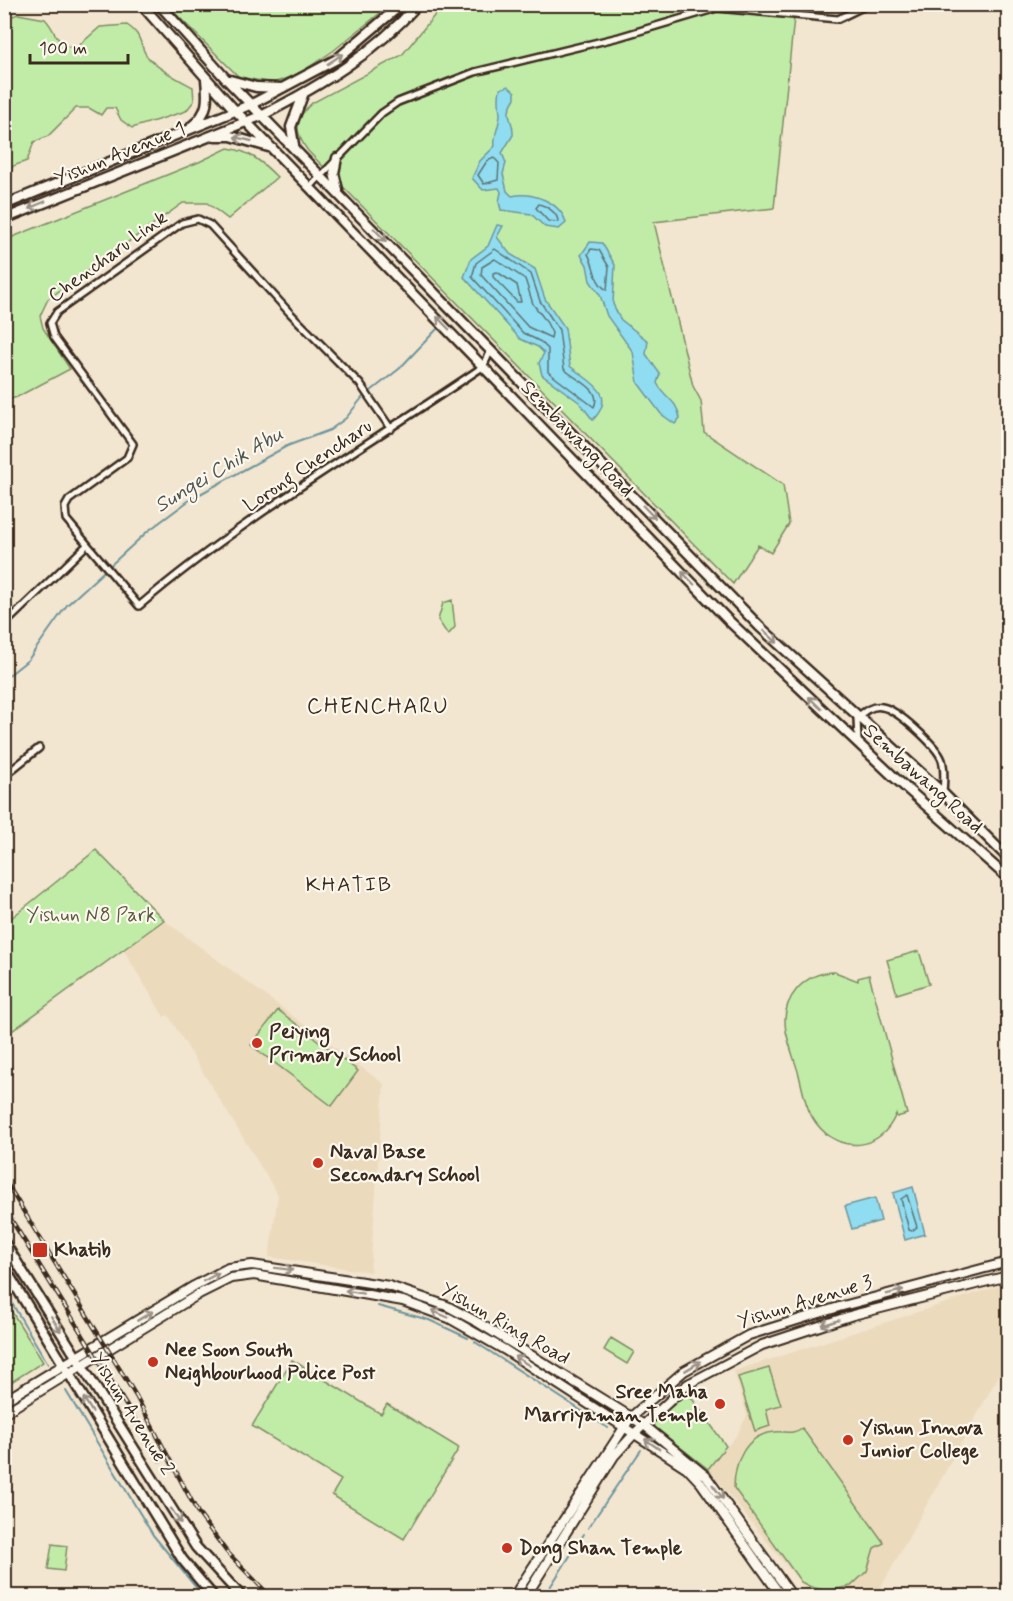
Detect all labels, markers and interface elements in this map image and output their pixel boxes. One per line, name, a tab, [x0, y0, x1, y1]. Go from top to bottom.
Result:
scale bar	[30, 27, 128, 65]
text: 100 m	[39, 37, 87, 61]
one-way arrow	[326, 53, 343, 66]
street label: Yishun Avenue 1	[50, 115, 190, 193]
one-way arrow	[234, 133, 253, 144]
one-way arrow	[28, 200, 47, 211]
street label: Chencharu Link	[43, 205, 173, 309]
one-way arrow	[373, 227, 388, 242]
one-way arrow	[436, 316, 451, 331]
street label: Sembawang Road	[514, 375, 640, 504]
street label: Lorong Chencharu	[238, 413, 379, 521]
water label: Sungei Chik Abu	[149, 420, 290, 521]
one-way arrow	[641, 505, 656, 520]
one-way arrow	[680, 571, 695, 586]
one-way arrow	[763, 630, 778, 644]
district label: CHENCHARU	[307, 693, 449, 721]
one-way arrow	[808, 696, 823, 710]
street label: Sembawang Road	[857, 718, 989, 841]
district label: KHATIB	[306, 871, 392, 899]
park label: Yishun N8 Park	[26, 902, 156, 929]
place label: Peiying Primary School	[269, 1019, 401, 1069]
marker: Peiying Primary School	[250, 1036, 264, 1050]
place label: Naval Base Secondary School	[330, 1139, 480, 1189]
marker: Naval Base Secondary School	[311, 1156, 325, 1170]
place label: Khatib	[54, 1237, 111, 1264]
marker: Khatib	[31, 1241, 49, 1259]
one-way arrow	[274, 1264, 293, 1275]
street label: Yishun Avenue 3	[734, 1269, 876, 1335]
one-way arrow	[202, 1271, 219, 1283]
street label: Yishun Ring Road	[435, 1276, 575, 1372]
one-way arrow	[345, 1286, 365, 1297]
one-way arrow	[885, 1286, 904, 1297]
one-way arrow	[431, 1308, 449, 1319]
one-way arrow	[136, 1309, 153, 1321]
one-way arrow	[50, 1315, 62, 1332]
one-way arrow	[821, 1318, 840, 1329]
place label: Nee Soon South Neighbourhood Police Post	[165, 1337, 375, 1387]
street label: Yishun Avenue 2	[83, 1347, 181, 1481]
one-way arrow	[514, 1354, 531, 1366]
marker: Nee Soon South Neighbourhood Police Post	[146, 1355, 160, 1369]
one-way arrow	[684, 1360, 701, 1372]
place label: Sree Maha Marriyaman Temple	[524, 1379, 709, 1429]
one-way arrow	[81, 1397, 93, 1414]
marker: Sree Maha Marriyaman Temple	[713, 1397, 727, 1411]
place label: Yishun Innova Junior College	[860, 1415, 983, 1465]
marker: Yishun Innova Junior College	[841, 1433, 855, 1447]
one-way arrow	[644, 1438, 660, 1451]
one-way arrow	[712, 1483, 724, 1499]
one-way arrow	[170, 1507, 182, 1523]
place label: Dong Shan Temple	[519, 1535, 683, 1564]
marker: Dong Shan Temple	[500, 1541, 514, 1555]

